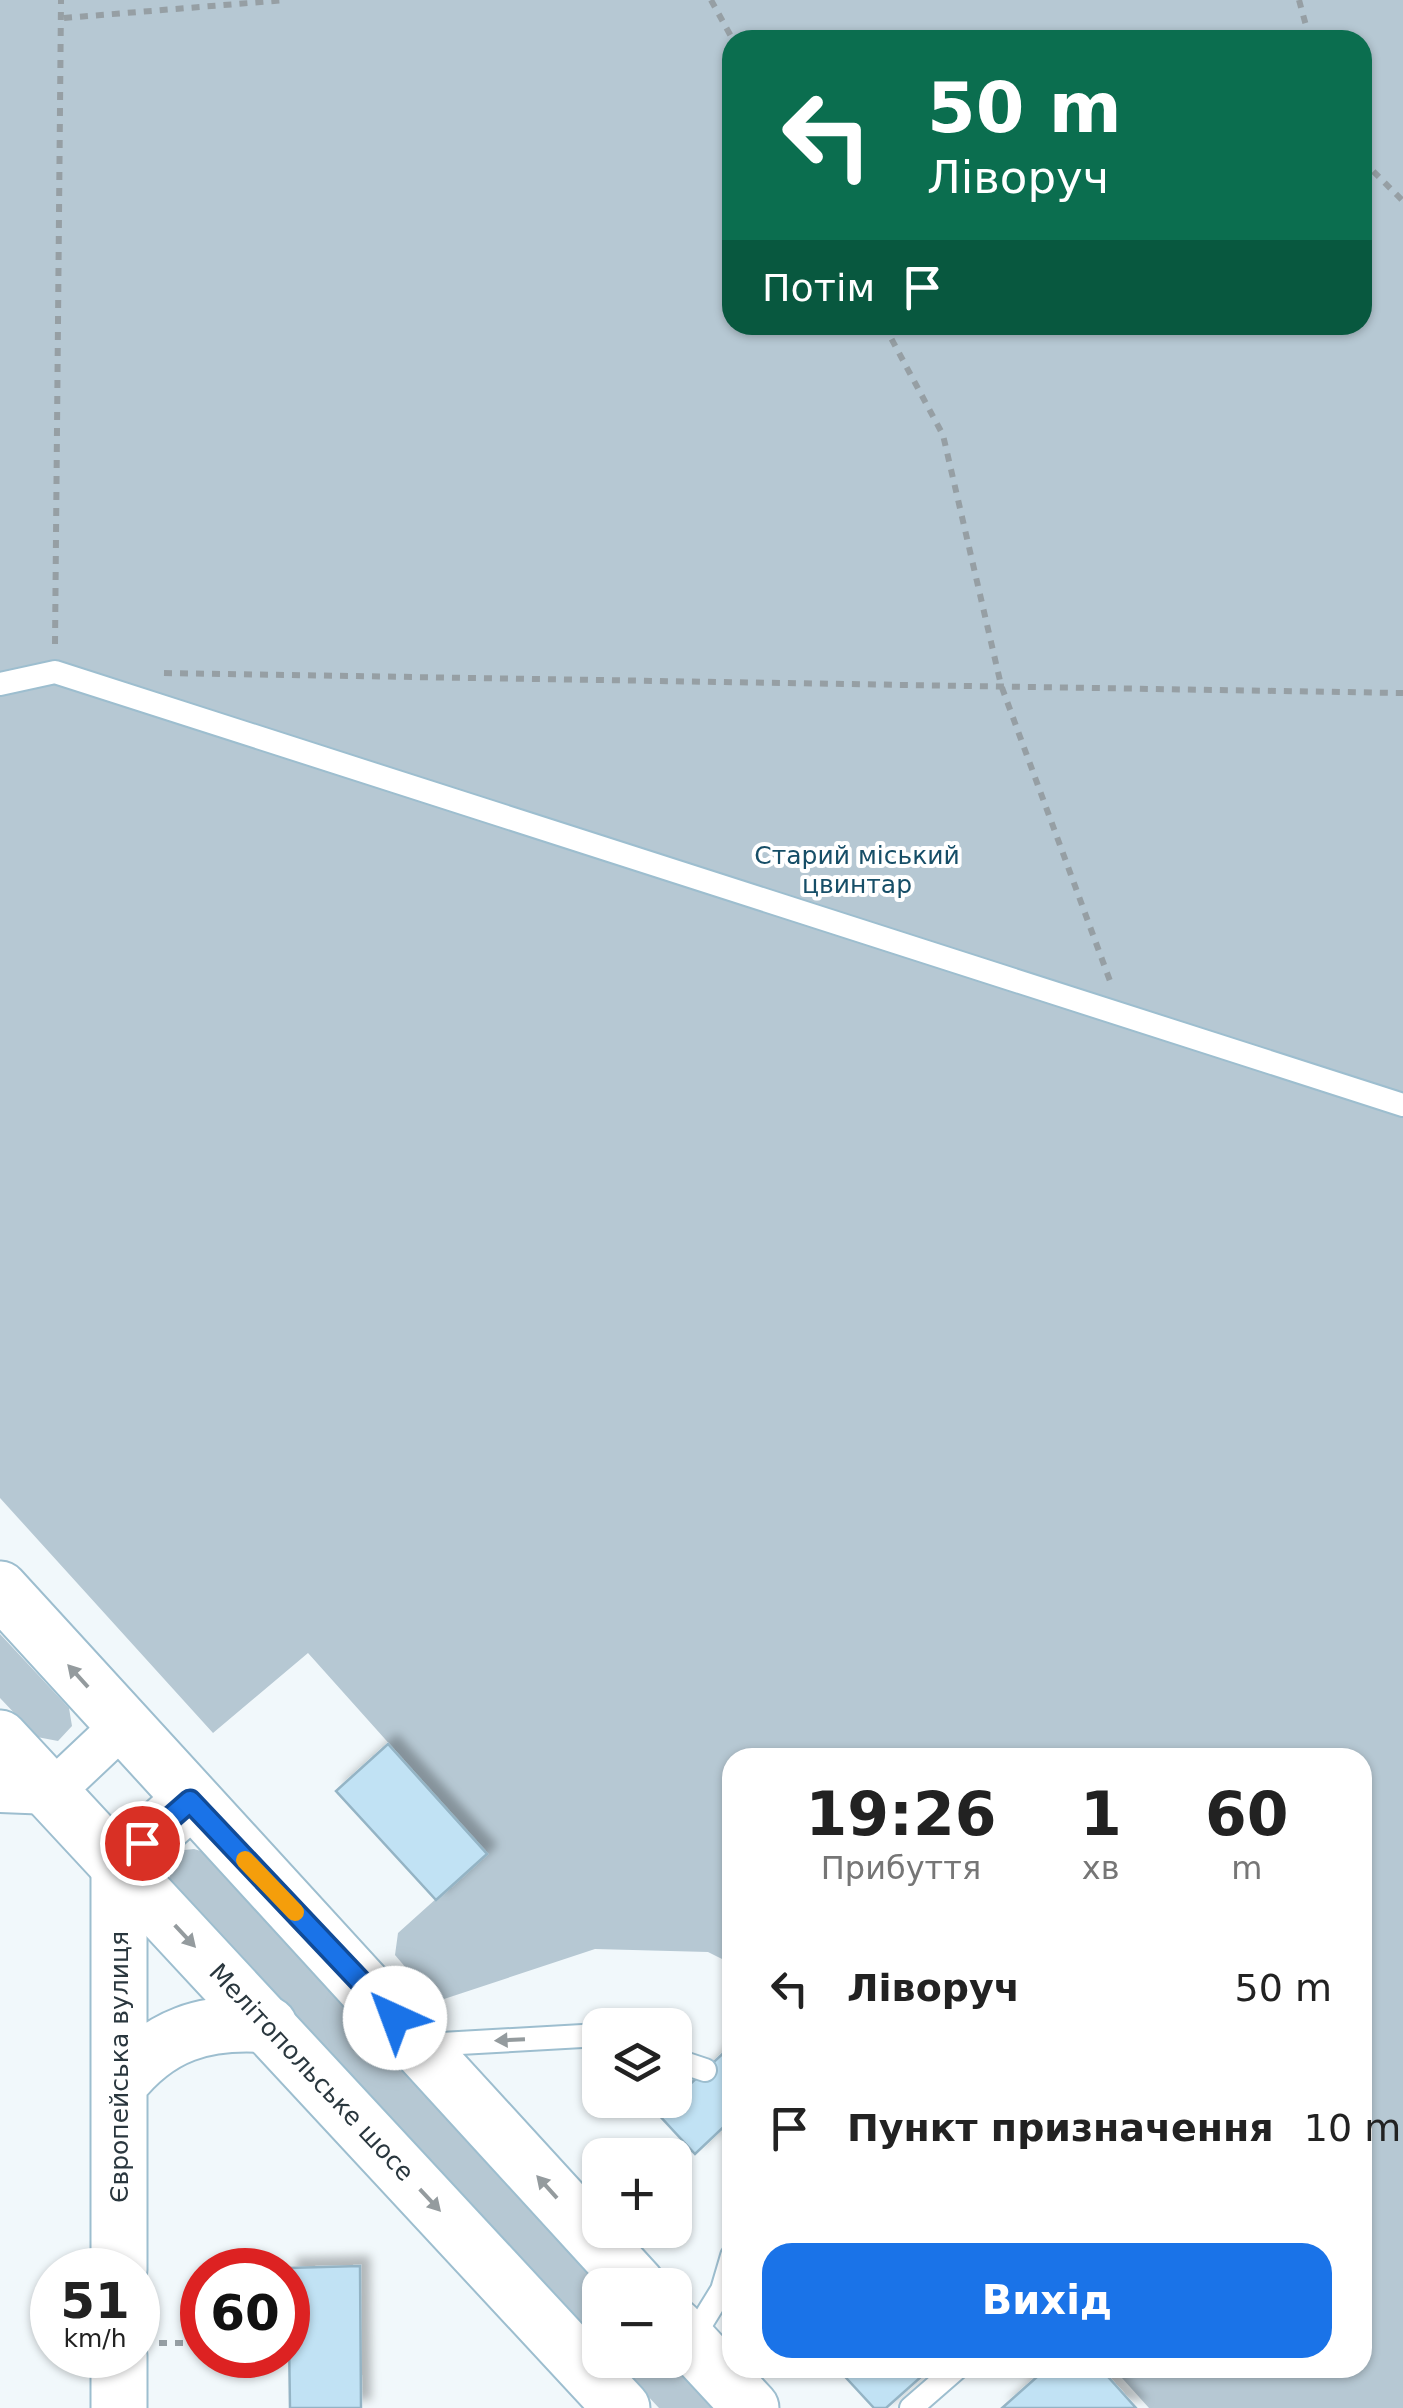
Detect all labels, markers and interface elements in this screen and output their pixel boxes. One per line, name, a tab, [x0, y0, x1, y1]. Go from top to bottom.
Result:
text: 50 m	[927, 67, 1122, 149]
icon: left	[762, 70, 892, 200]
text: Ліворуч	[927, 151, 1109, 204]
icon: arrive	[895, 260, 950, 315]
text: Потім	[762, 266, 875, 310]
park label: Старий міський цвинтар	[754, 841, 960, 899]
one-way arrow	[67, 1664, 89, 1689]
text: 19:26	[805, 1779, 996, 1849]
text: 1	[1080, 1779, 1122, 1849]
text: 60	[1205, 1779, 1289, 1849]
pin	[100, 1801, 185, 1886]
icon: arrive	[115, 1816, 170, 1871]
text: Прибуття	[821, 1849, 981, 1887]
text: хв	[1082, 1849, 1120, 1887]
text: m	[1231, 1849, 1262, 1887]
one-way arrow	[173, 1923, 196, 1947]
street label: Європейська вулиця	[105, 1931, 134, 2203]
street label: Мелітопольське шосе	[203, 1958, 420, 2187]
icon: left	[762, 1961, 817, 2016]
position arrow	[343, 1966, 447, 2070]
text: Ліворуч	[847, 1966, 1020, 2010]
text: 50 m	[1235, 1966, 1332, 2010]
map controls	[582, 2008, 692, 2378]
button: layers	[582, 2008, 692, 2118]
one-way arrow	[494, 2032, 526, 2048]
icon: arrive	[762, 2101, 817, 2156]
text: Пункт призначення	[847, 2106, 1274, 2150]
text: 10 m	[1304, 2106, 1401, 2150]
button: +	[582, 2138, 692, 2248]
one-way arrow	[537, 2175, 559, 2200]
one-way arrow	[418, 2187, 441, 2211]
button: Вихід	[762, 2243, 1332, 2358]
speed limit sign: 60	[180, 2248, 310, 2378]
button: −	[582, 2268, 692, 2378]
text: 51	[60, 2272, 130, 2330]
text: km/h	[63, 2324, 127, 2353]

